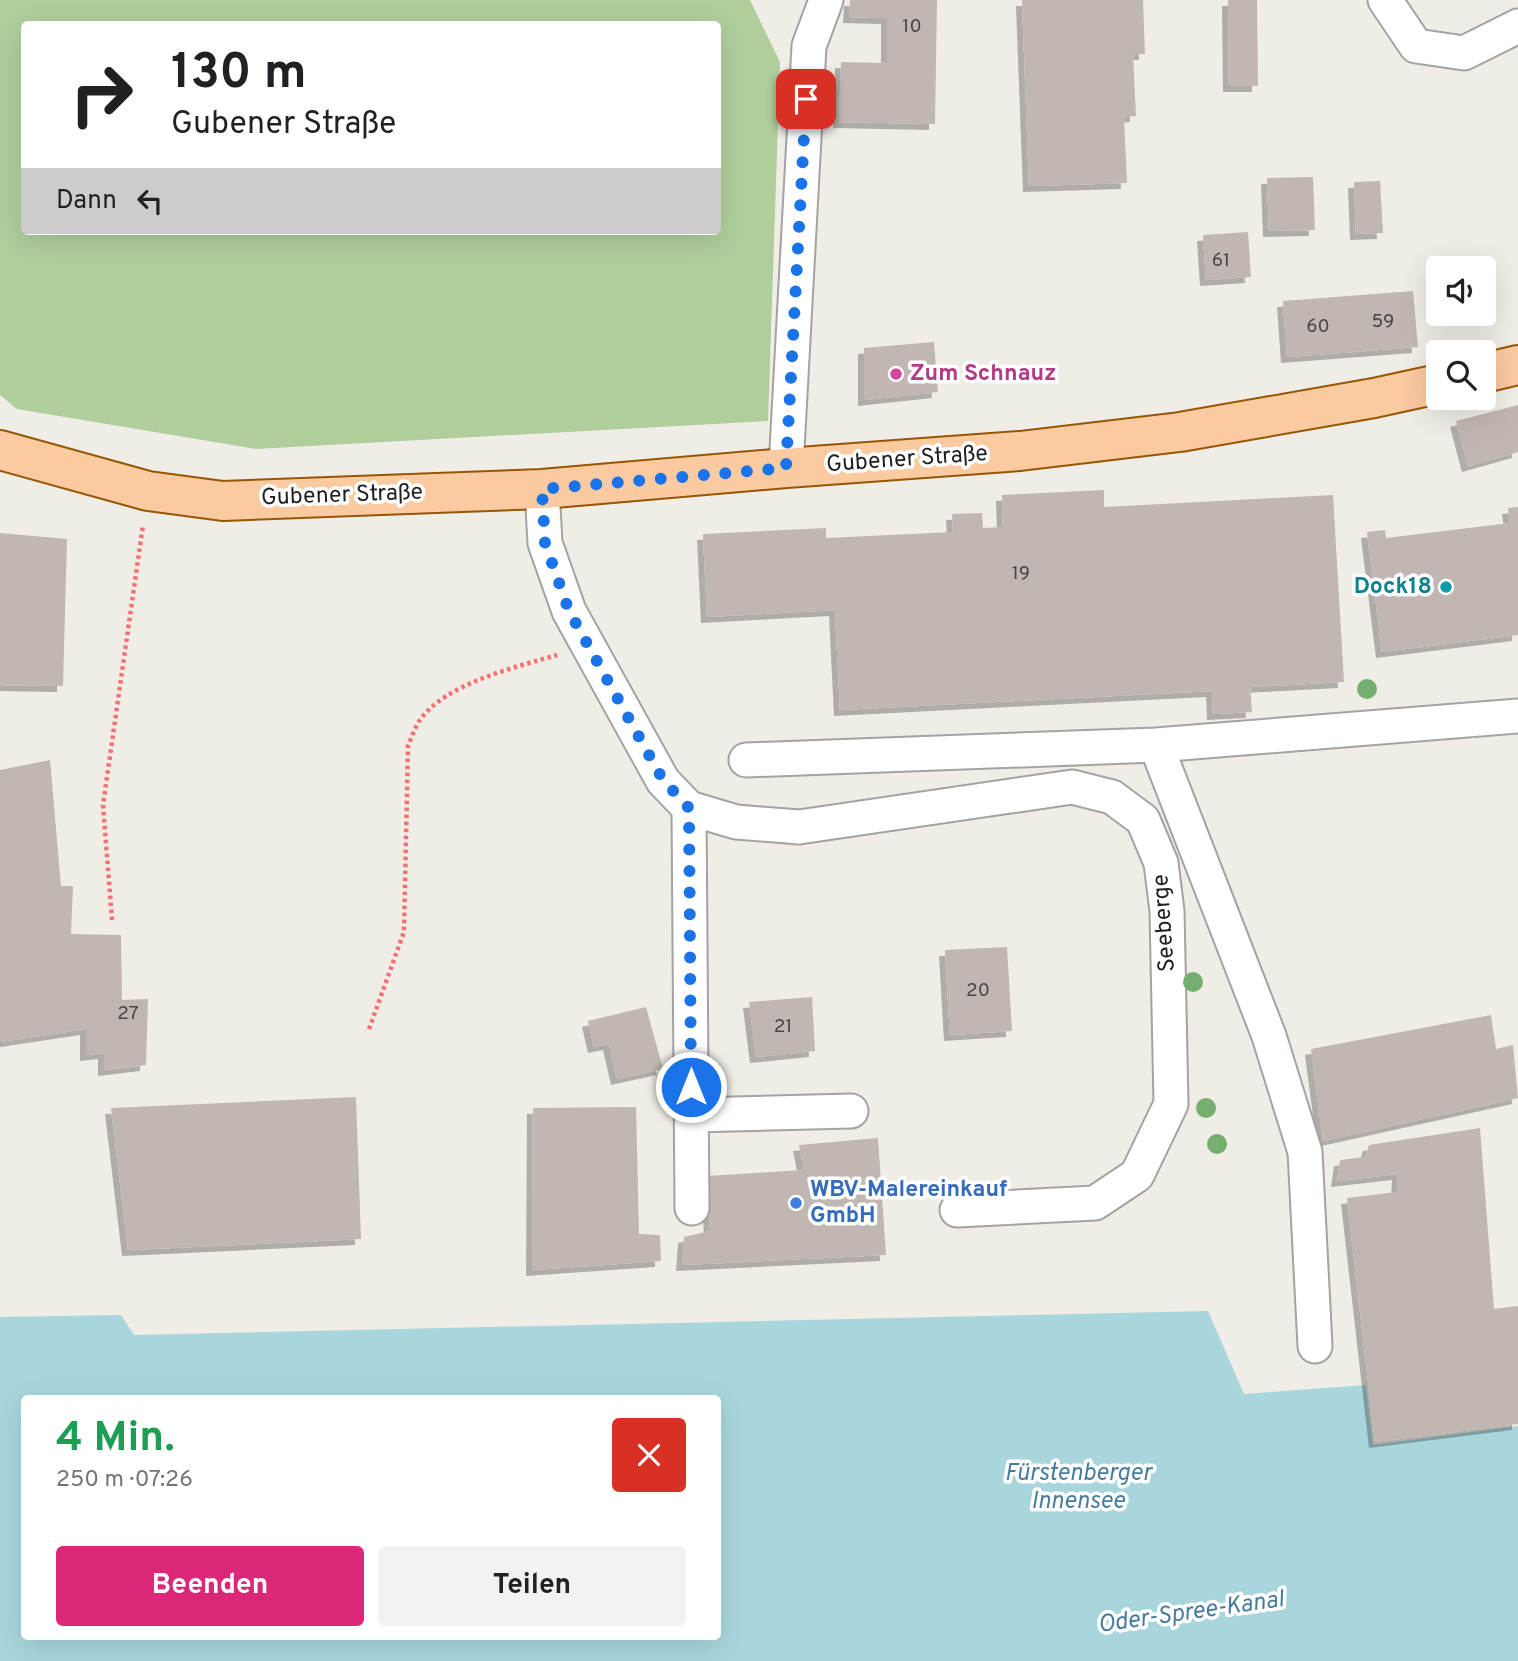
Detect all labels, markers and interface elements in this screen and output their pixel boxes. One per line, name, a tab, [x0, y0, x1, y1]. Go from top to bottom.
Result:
house number: 10	[902, 15, 922, 39]
text: 130 m	[171, 44, 307, 106]
icon: right	[56, 49, 147, 140]
pin	[776, 69, 836, 129]
icon: arrive	[787, 80, 825, 118]
text: Gubener Straße	[171, 105, 396, 145]
icon: left	[131, 182, 169, 220]
text: Dann	[56, 185, 117, 218]
house number: 61	[1212, 249, 1230, 273]
map controls	[1426, 256, 1496, 410]
button: sound	[1426, 256, 1496, 326]
house number: 59	[1372, 310, 1394, 334]
house number: 60	[1306, 315, 1330, 339]
button: search	[1426, 340, 1496, 410]
place label: Zum Schnauz	[910, 360, 1057, 389]
marker: Zum Schnauz	[888, 366, 904, 382]
street label: Gubener Straße	[825, 440, 989, 480]
street label: Gubener Straße	[261, 479, 423, 513]
house number: 19	[1012, 562, 1030, 586]
place label: Dock18	[1354, 573, 1432, 602]
marker: Dock18	[1438, 579, 1454, 595]
street label: Seeberge	[1147, 873, 1183, 973]
house number: 20	[966, 979, 990, 1003]
house number: 27	[117, 1002, 139, 1026]
house number: 21	[774, 1015, 792, 1039]
position arrow	[654, 1050, 728, 1124]
place label: WBV-Malereinkauf GmbH	[810, 1176, 1007, 1231]
marker: WBV-Malereinkauf GmbH	[788, 1195, 804, 1211]
text: 4 Min.	[56, 1413, 175, 1466]
button: close	[612, 1418, 686, 1492]
water label: Fürstenberger Innensee	[1004, 1459, 1153, 1517]
text: 250 m · 07:26	[56, 1466, 193, 1495]
button: Beenden	[56, 1546, 364, 1626]
button: Teilen	[378, 1546, 686, 1626]
water label: Oder-Spree-Kanal	[1096, 1585, 1288, 1641]

